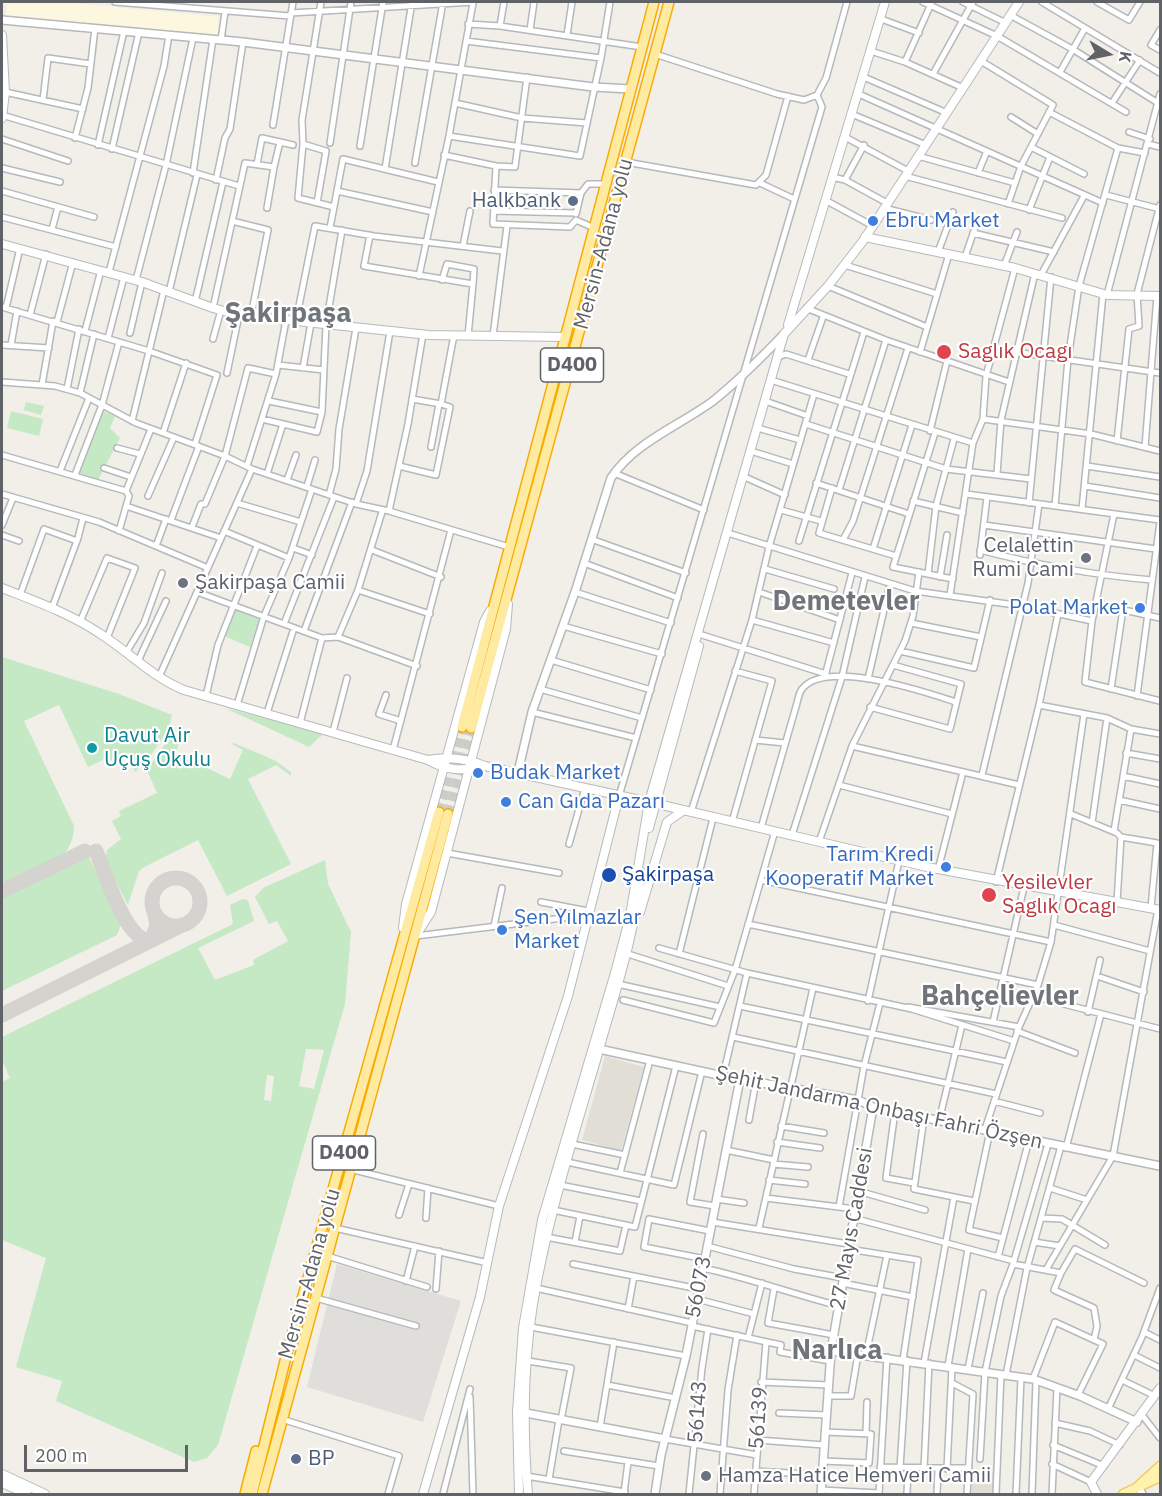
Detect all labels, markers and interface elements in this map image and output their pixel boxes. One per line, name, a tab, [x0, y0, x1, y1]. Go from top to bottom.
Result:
north arrow	[1078, 24, 1138, 84]
text: K	[1115, 50, 1137, 64]
street label: Mersin-Adana yolu	[569, 156, 639, 332]
place label: Halkbank	[472, 188, 561, 214]
marker: Halkbank	[566, 194, 580, 208]
place label: Ebru Market	[885, 208, 1000, 234]
marker: Ebru Market	[866, 214, 880, 228]
district label: Şakirpaşa	[224, 298, 352, 330]
place label: Saglık Ocagı	[958, 339, 1072, 365]
marker: Saglık Ocagı	[935, 343, 953, 361]
road number: D400	[540, 348, 604, 382]
place label: Celalettin Rumi Cami	[972, 533, 1074, 583]
marker: Celalettin Rumi Cami	[1079, 551, 1093, 565]
place label: Şakirpaşa Camii	[195, 570, 345, 596]
marker: Şakirpaşa Camii	[176, 576, 190, 590]
district label: Demetevler	[772, 586, 920, 618]
place label: Polat Market	[1009, 595, 1128, 621]
marker: Polat Market	[1133, 601, 1147, 615]
place label: Davut Air Uçuş Okulu	[104, 723, 211, 773]
marker: Davut Air Uçuş Okulu	[85, 741, 99, 755]
place label: Budak Market	[490, 760, 621, 786]
marker: Budak Market	[471, 766, 485, 780]
place label: Can Gıda Pazarı	[518, 789, 665, 815]
marker: Can Gıda Pazarı	[499, 795, 513, 809]
place label: Tarım Kredi Kooperatif Market	[765, 842, 934, 892]
marker: Tarım Kredi Kooperatif Market	[939, 860, 953, 874]
place label: Şakirpaşa	[622, 862, 714, 888]
marker: Şakirpaşa	[600, 866, 618, 884]
place label: Yesilevler Saglık Ocagı	[1002, 870, 1116, 920]
marker: Yesilevler Saglık Ocagı	[980, 886, 998, 904]
place label: Şen Yılmazlar Market	[514, 905, 641, 955]
marker: Şen Yılmazlar Market	[495, 923, 509, 937]
district label: Bahçelievler	[921, 981, 1079, 1013]
street label: Şehit Jandarma Onbaşı Fahri Özşen	[713, 1061, 1045, 1155]
road number: D400	[312, 1136, 376, 1170]
street label: 27 Mayıs Caddesi	[825, 1146, 879, 1312]
street label: Mersin-Adana yolu	[274, 1186, 346, 1362]
street label: 56073	[681, 1254, 717, 1320]
district label: Narlıca	[791, 1335, 883, 1367]
street label: 56143	[683, 1380, 713, 1444]
street label: 56139	[744, 1386, 774, 1450]
scale bar	[27, 1433, 190, 1471]
text: 200 m	[35, 1444, 87, 1467]
place label: BP	[308, 1446, 334, 1472]
marker: BP	[289, 1452, 303, 1466]
place label: Hamza Hatice Hemveri Camii	[718, 1463, 991, 1489]
marker: Hamza Hatice Hemveri Camii	[699, 1469, 713, 1483]

